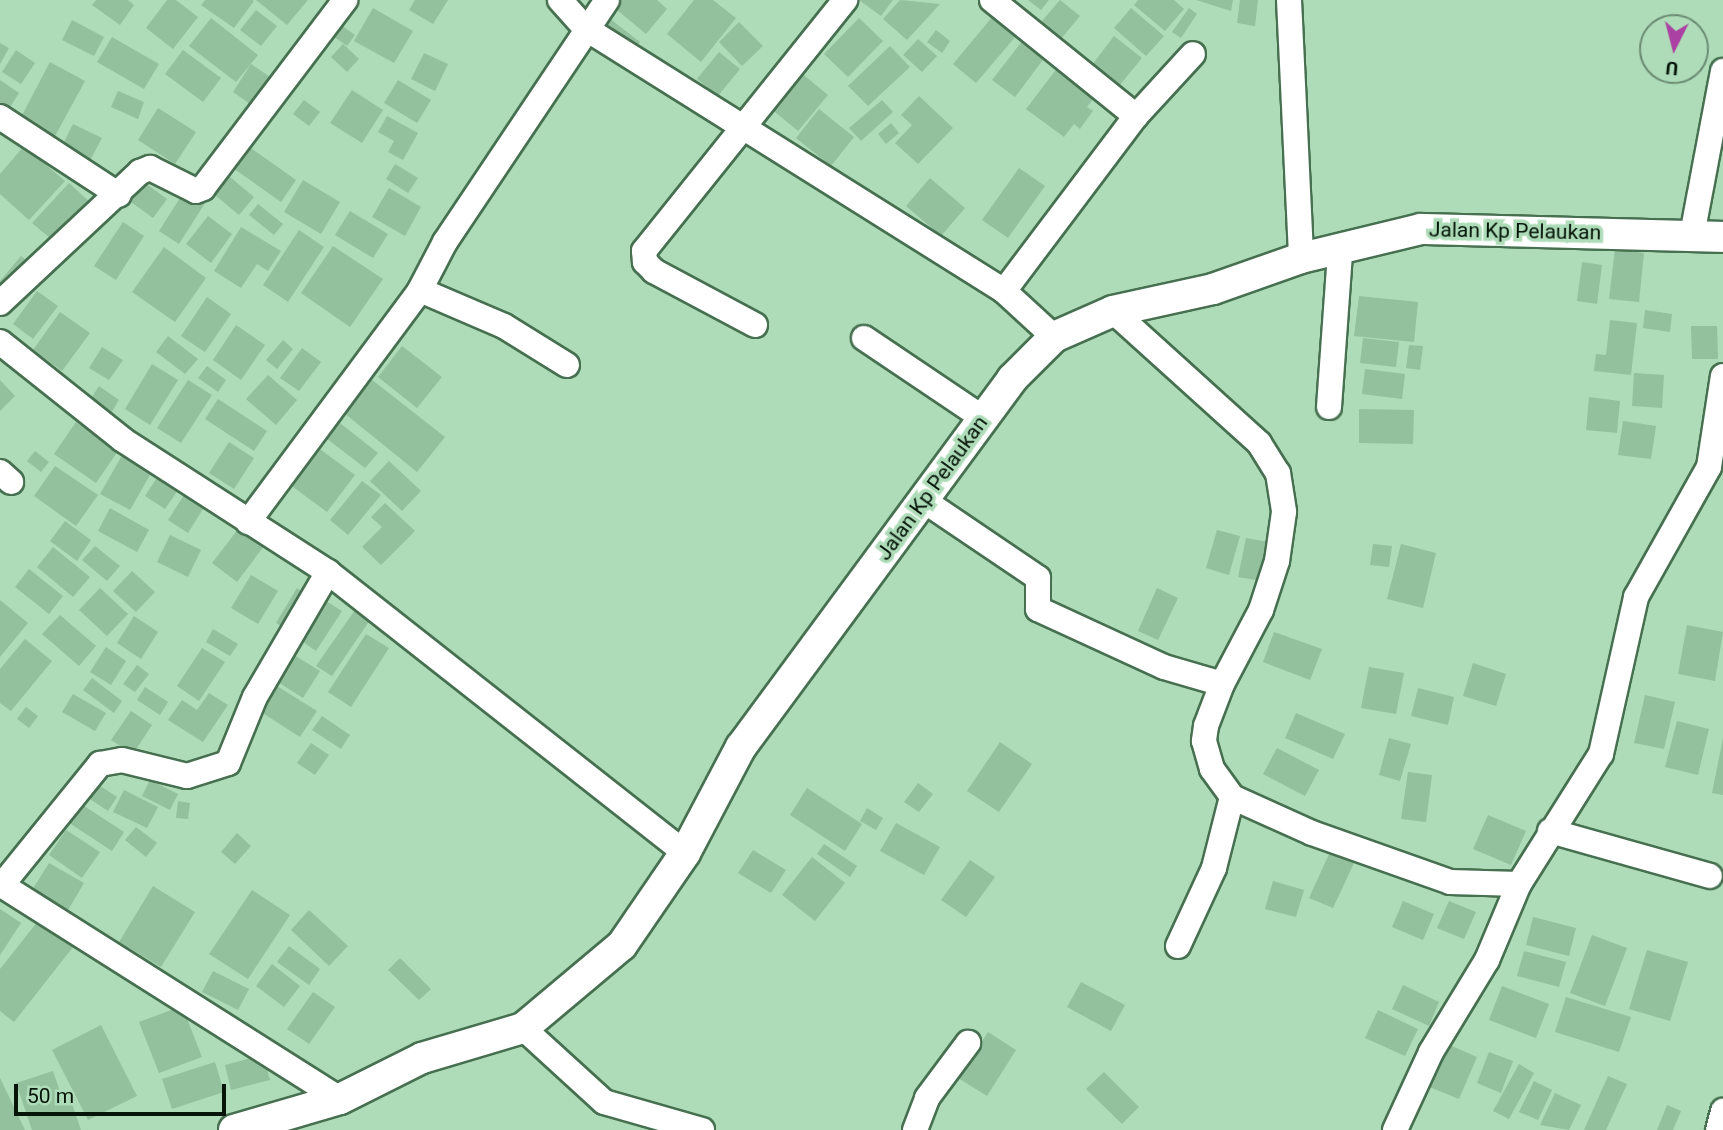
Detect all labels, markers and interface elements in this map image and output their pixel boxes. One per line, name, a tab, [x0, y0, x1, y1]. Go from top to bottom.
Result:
north arrow	[1639, 14, 1709, 84]
text: U	[1665, 56, 1679, 80]
street label: Jalan Kp Pelaukan	[1429, 217, 1601, 245]
street label: Jalan Kp Pelaukan	[871, 411, 993, 565]
scale bar	[18, 1070, 229, 1114]
text: 50 m	[27, 1084, 74, 1108]

